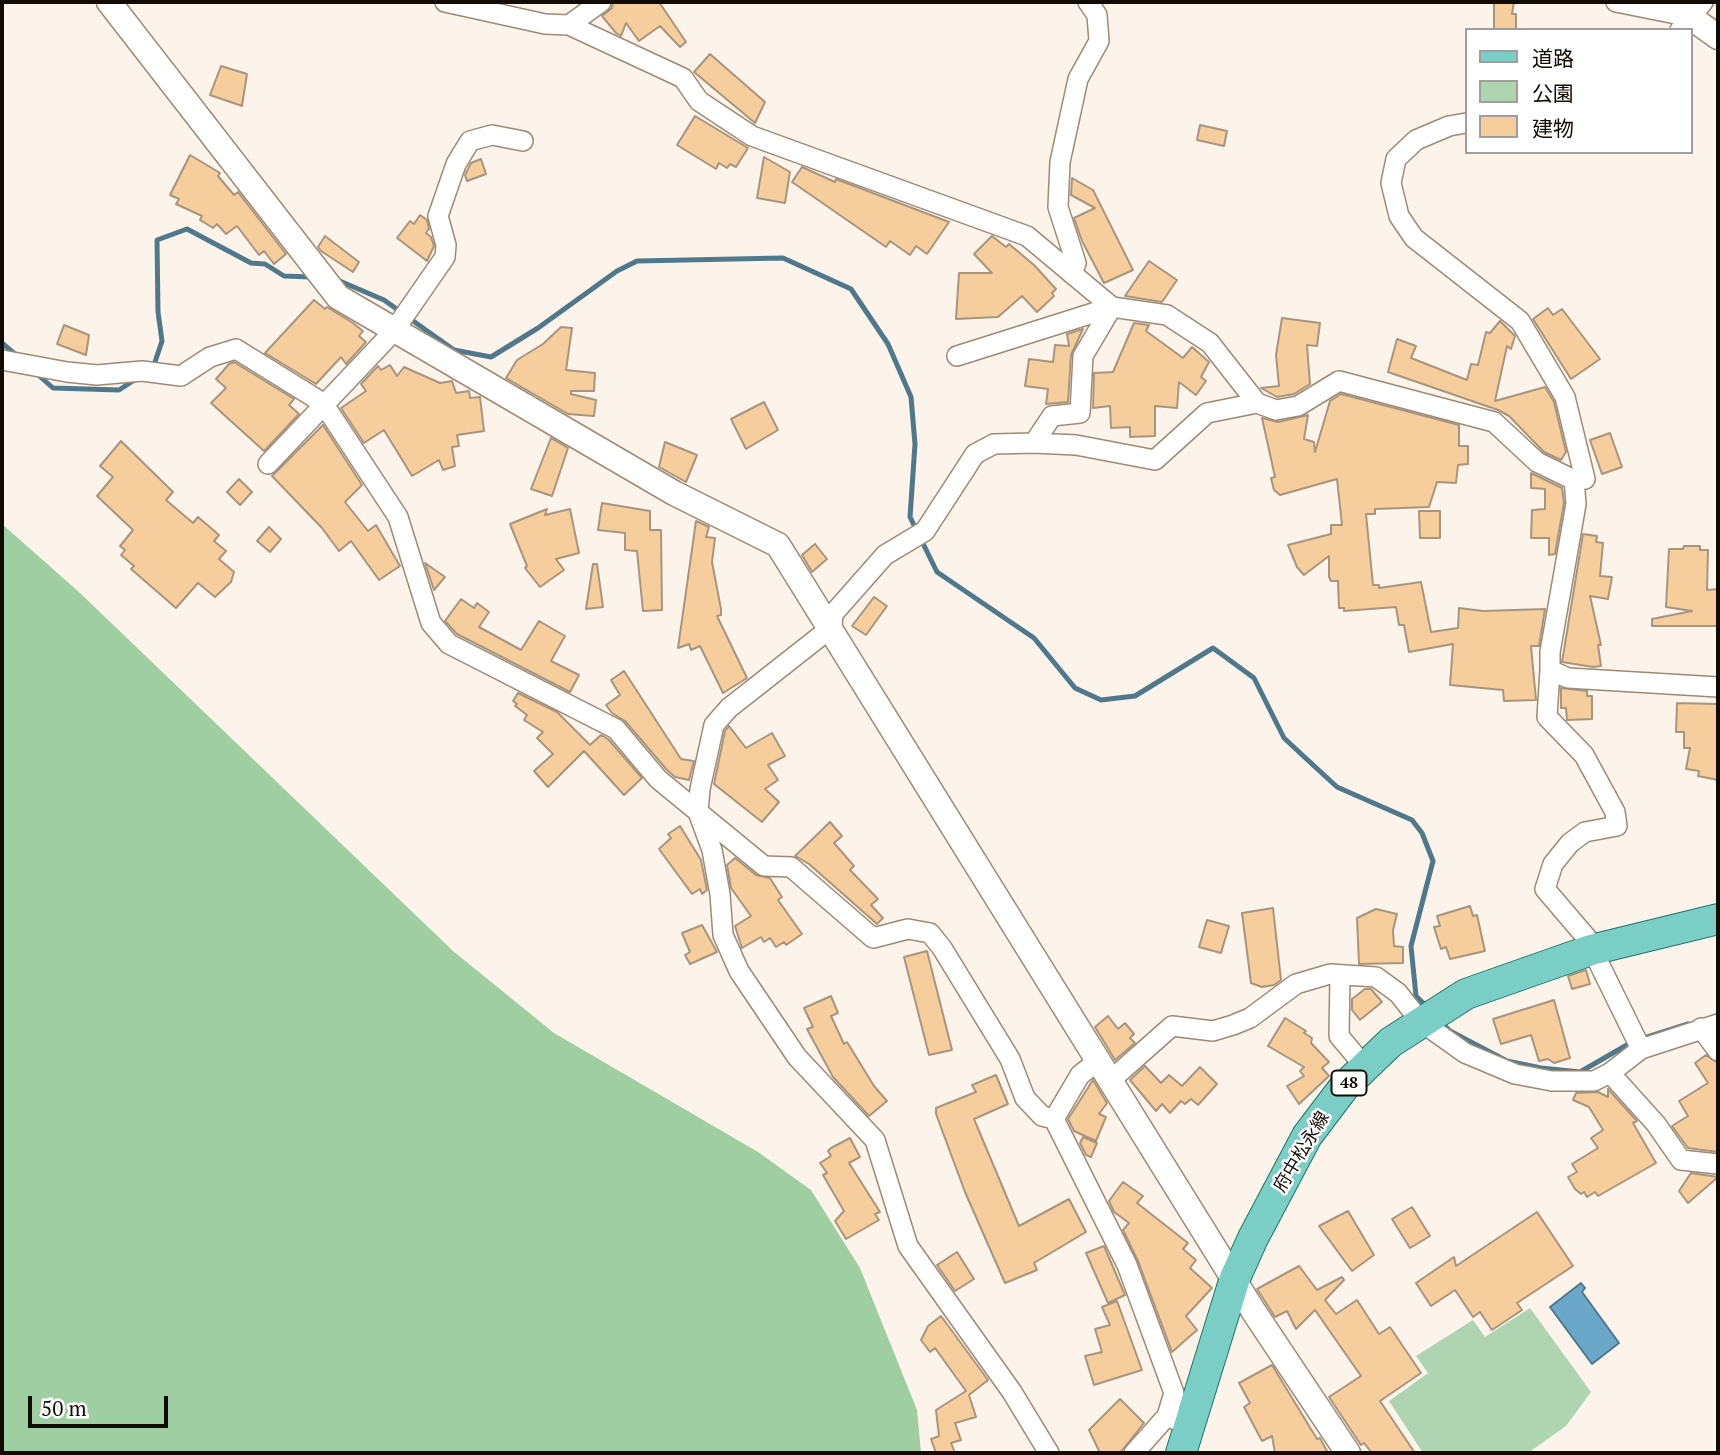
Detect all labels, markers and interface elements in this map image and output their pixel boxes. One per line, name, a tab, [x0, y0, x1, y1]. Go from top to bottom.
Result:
legend	[1464, 28, 1692, 154]
text: 道路	[1532, 44, 1574, 72]
text: 公園	[1532, 79, 1574, 107]
text: 建物	[1532, 114, 1574, 142]
road number: 48	[1332, 1070, 1366, 1096]
street label: 府中松永線	[1270, 1108, 1334, 1196]
scale bar	[32, 1382, 172, 1426]
text: 50 m	[41, 1394, 87, 1422]

